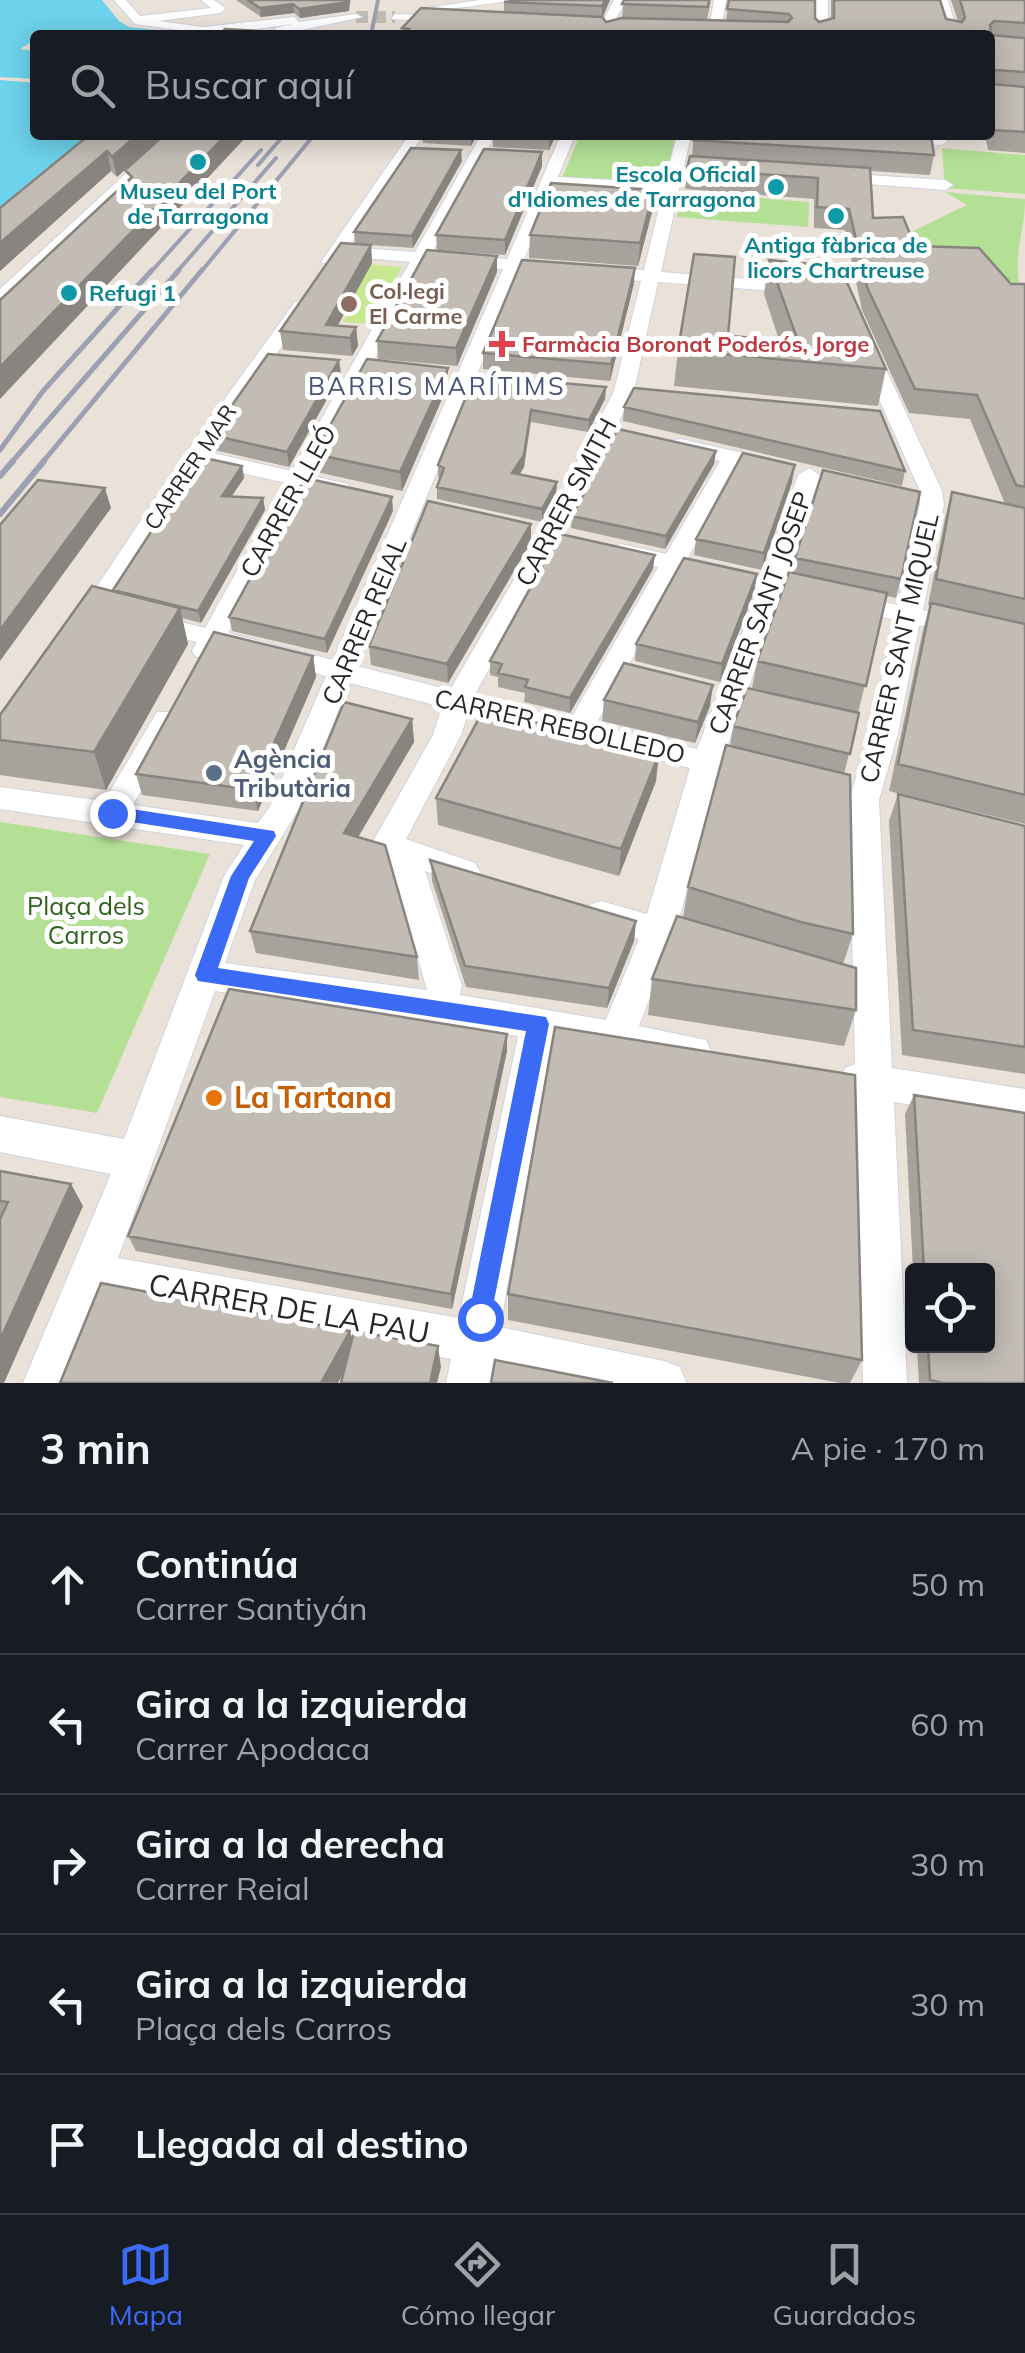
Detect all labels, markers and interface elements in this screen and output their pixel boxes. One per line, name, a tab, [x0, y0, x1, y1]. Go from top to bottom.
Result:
search box	[30, 30, 995, 140]
icon: search	[65, 58, 120, 113]
text: Buscar aquí	[145, 61, 353, 109]
marker: Museu del Port de Tarragona	[187, 151, 209, 173]
place label: Escola Oficial d'Idiomes de Tarragona	[508, 160, 756, 213]
marker: Escola Oficial d'Idiomes de Tarragona	[765, 176, 787, 198]
place label: Museu del Port de Tarragona	[120, 177, 276, 230]
marker: Antiga fàbrica de licors Chartreuse	[825, 205, 847, 227]
place label: Antiga fàbrica de licors Chartreuse	[744, 231, 928, 284]
place label: Col·legi El Carme	[369, 277, 463, 330]
place label: Refugi 1	[89, 279, 176, 307]
marker: Refugi 1	[58, 282, 80, 304]
marker: Col·legi El Carme	[338, 293, 360, 315]
place label: Farmàcia Boronat Poderós, Jorge	[522, 330, 869, 358]
marker: Farmàcia Boronat Poderós, Jorge	[491, 333, 513, 355]
district label: BARRIS MARÍTIMS	[308, 370, 566, 401]
street label: CARRER MAR	[138, 399, 242, 535]
street label: CARRER SMITH	[508, 412, 623, 591]
street label: CARRER LLEÓ	[233, 419, 342, 582]
street label: CARRER SANT JOSEP	[701, 487, 818, 739]
street label: CARRER SANT MIQUEL	[852, 509, 945, 786]
street label: CARRER REIAL	[314, 532, 413, 709]
street label: CARRER REBOLLEDO	[432, 682, 689, 769]
place label: Agència Tributària	[234, 743, 351, 803]
marker: Agència Tributària	[203, 762, 225, 784]
route end	[90, 791, 136, 837]
park label: Plaça dels Carros	[27, 890, 145, 950]
place label: La Tartana	[234, 1078, 392, 1116]
marker: La Tartana	[203, 1087, 225, 1109]
map controls	[905, 1263, 995, 1353]
button: locate	[905, 1263, 995, 1353]
street label: CARRER DE LA PAU	[146, 1265, 433, 1351]
route start	[458, 1296, 504, 1342]
text: 3 min	[40, 1422, 151, 1475]
text: A pie · 170 m	[791, 1428, 985, 1468]
text: Continúa	[135, 1540, 299, 1588]
icon: ahead	[40, 1557, 95, 1612]
text: 50 m	[910, 1564, 985, 1604]
text: Carrer Santiyán	[135, 1588, 368, 1628]
text: Gira a la izquierda	[135, 1680, 468, 1728]
icon: left	[40, 1697, 95, 1752]
text: 60 m	[910, 1704, 985, 1744]
text: Carrer Apodaca	[135, 1728, 370, 1768]
text: Gira a la derecha	[135, 1820, 445, 1868]
icon: right	[40, 1837, 95, 1892]
text: 30 m	[910, 1844, 985, 1884]
text: Carrer Reial	[135, 1868, 310, 1908]
text: Gira a la izquierda	[135, 1960, 468, 2008]
icon: left	[40, 1977, 95, 2032]
text: 30 m	[910, 1984, 985, 2024]
text: Plaça dels Carros	[135, 2008, 392, 2048]
icon: arrive	[40, 2117, 95, 2172]
text: Llegada al destino	[135, 2120, 469, 2168]
tab: Mapa	[109, 2237, 183, 2332]
tab: Cómo llegar	[401, 2237, 555, 2332]
tab: Guardados	[773, 2237, 916, 2332]

